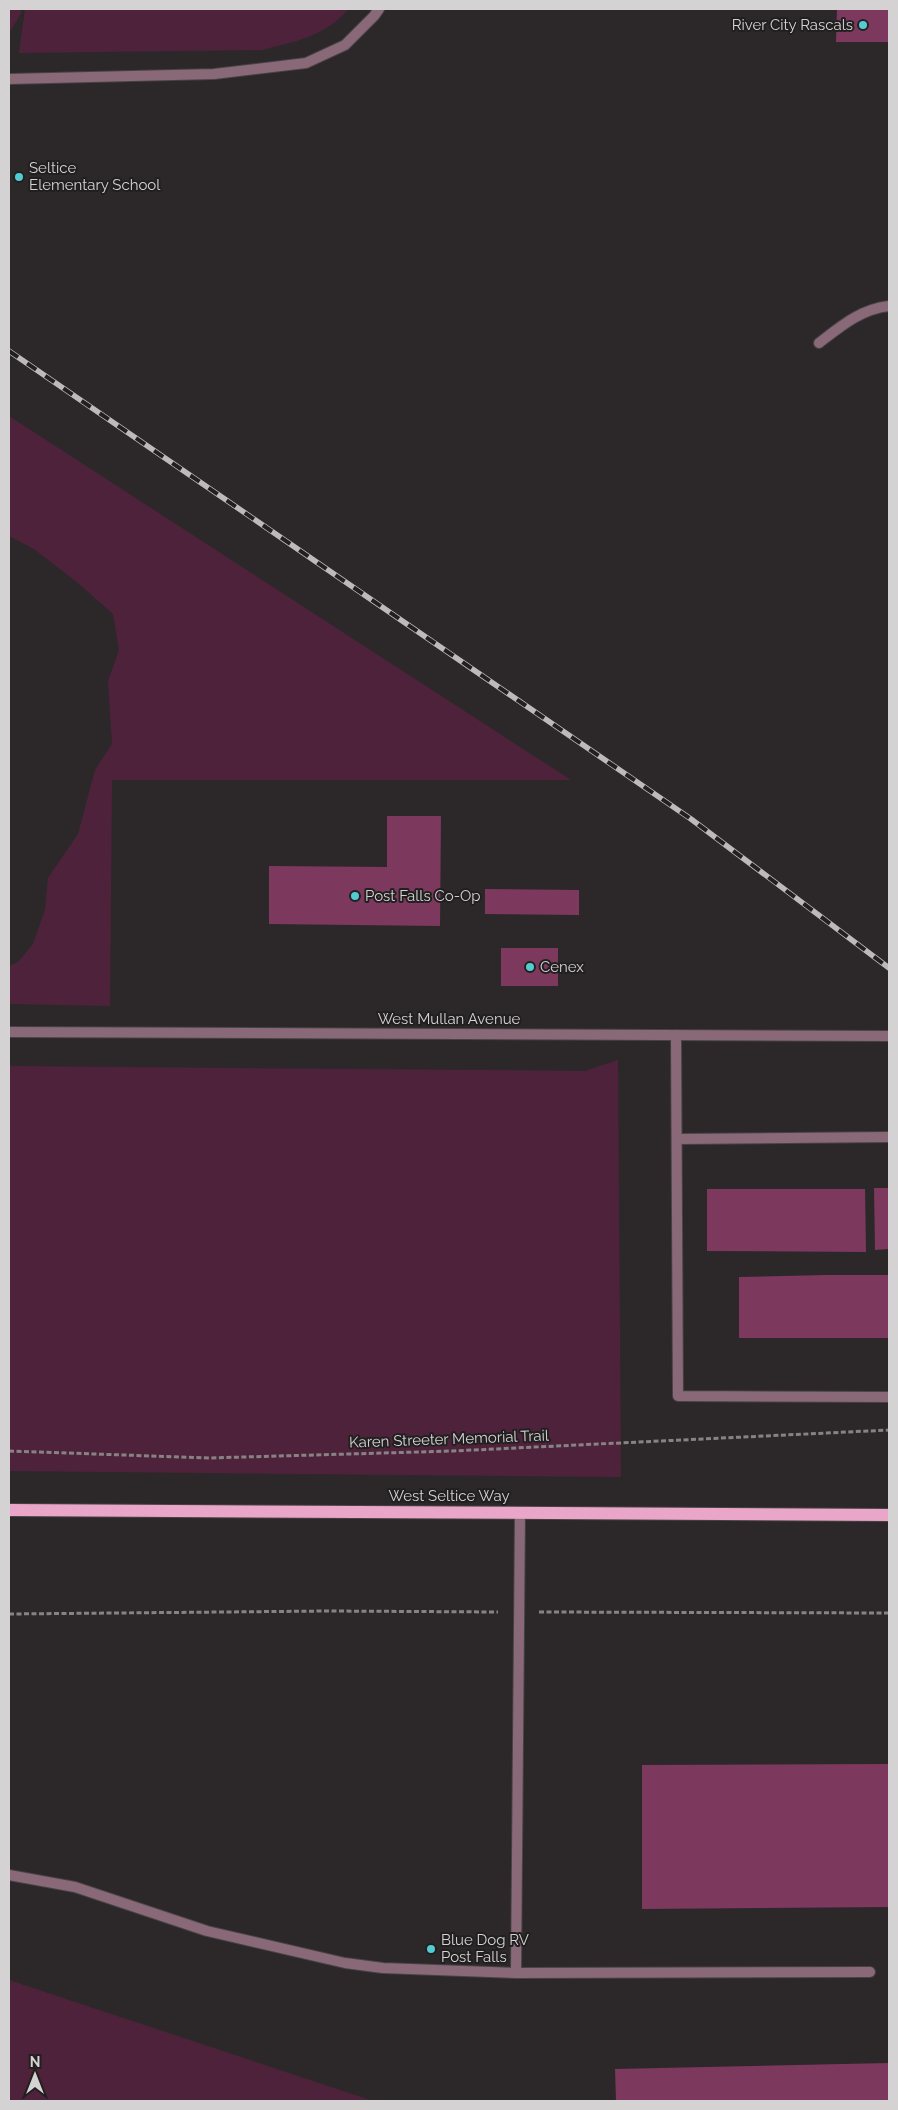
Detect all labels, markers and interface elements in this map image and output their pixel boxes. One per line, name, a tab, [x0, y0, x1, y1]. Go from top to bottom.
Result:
place label: River City Rascals	[732, 16, 853, 34]
marker: River City Rascals	[857, 19, 869, 31]
place label: Seltice Elementary School	[29, 159, 161, 194]
marker: Seltice Elementary School	[13, 171, 25, 183]
place label: Post Falls Co-Op	[365, 887, 480, 905]
marker: Post Falls Co-Op	[349, 890, 361, 902]
place label: Cenex	[540, 958, 584, 976]
marker: Cenex	[524, 961, 536, 973]
street label: West Mullan Avenue	[378, 1010, 521, 1028]
street label: Karen Streeter Memorial Trail	[349, 1426, 550, 1451]
street label: West Seltice Way	[388, 1487, 510, 1505]
place label: Blue Dog RV Post Falls	[441, 1931, 529, 1966]
marker: Blue Dog RV Post Falls	[425, 1943, 437, 1955]
north arrow	[10, 2050, 60, 2100]
text: N	[30, 2054, 40, 2070]

